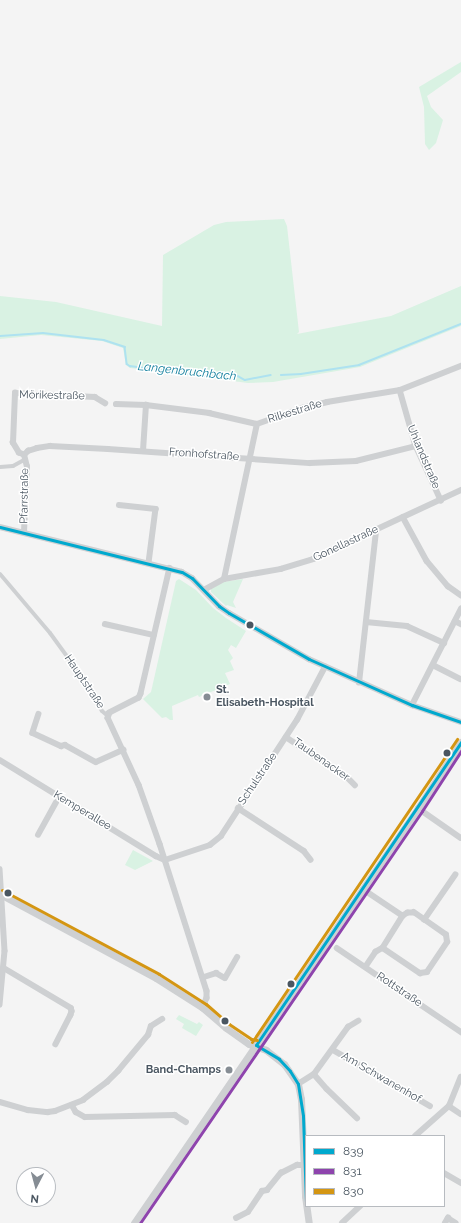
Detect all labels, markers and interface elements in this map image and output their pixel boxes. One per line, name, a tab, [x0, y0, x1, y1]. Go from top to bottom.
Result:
water label: Langenbruchbach	[137, 360, 237, 384]
street label: Mörikestraße	[19, 389, 85, 403]
street label: Rilkestraße	[266, 398, 324, 426]
street label: Uhlandstraße	[404, 423, 442, 491]
street label: Fronhofstraße	[168, 446, 240, 464]
street label: Pfarrstraße	[18, 468, 32, 524]
street label: Gonellastraße	[311, 523, 381, 565]
unlabelled marker	[245, 620, 255, 630]
street label: Hauptstraße	[61, 652, 107, 712]
place label: St. Elisabeth-Hospital	[216, 684, 314, 710]
marker: St. Elisabeth-Hospital	[201, 691, 213, 703]
street label: Taubenacker	[290, 736, 352, 784]
unlabelled marker	[442, 748, 452, 758]
street label: Schulstraße	[236, 750, 280, 808]
street label: Kemperallee	[51, 789, 113, 833]
unlabelled marker	[3, 888, 13, 898]
street label: Rottstraße	[374, 970, 424, 1010]
unlabelled marker	[286, 979, 296, 989]
unlabelled marker	[220, 1016, 230, 1026]
street label: Am Schwanenhof	[339, 1050, 423, 1106]
place label: Band-Champs	[146, 1063, 221, 1077]
marker: Band-Champs	[224, 1065, 234, 1075]
legend	[305, 1135, 445, 1207]
text: 839	[343, 1144, 364, 1158]
text: 831	[343, 1164, 362, 1178]
north arrow	[16, 1167, 56, 1207]
text: 830	[343, 1184, 364, 1198]
text: N	[30, 1192, 40, 1205]

